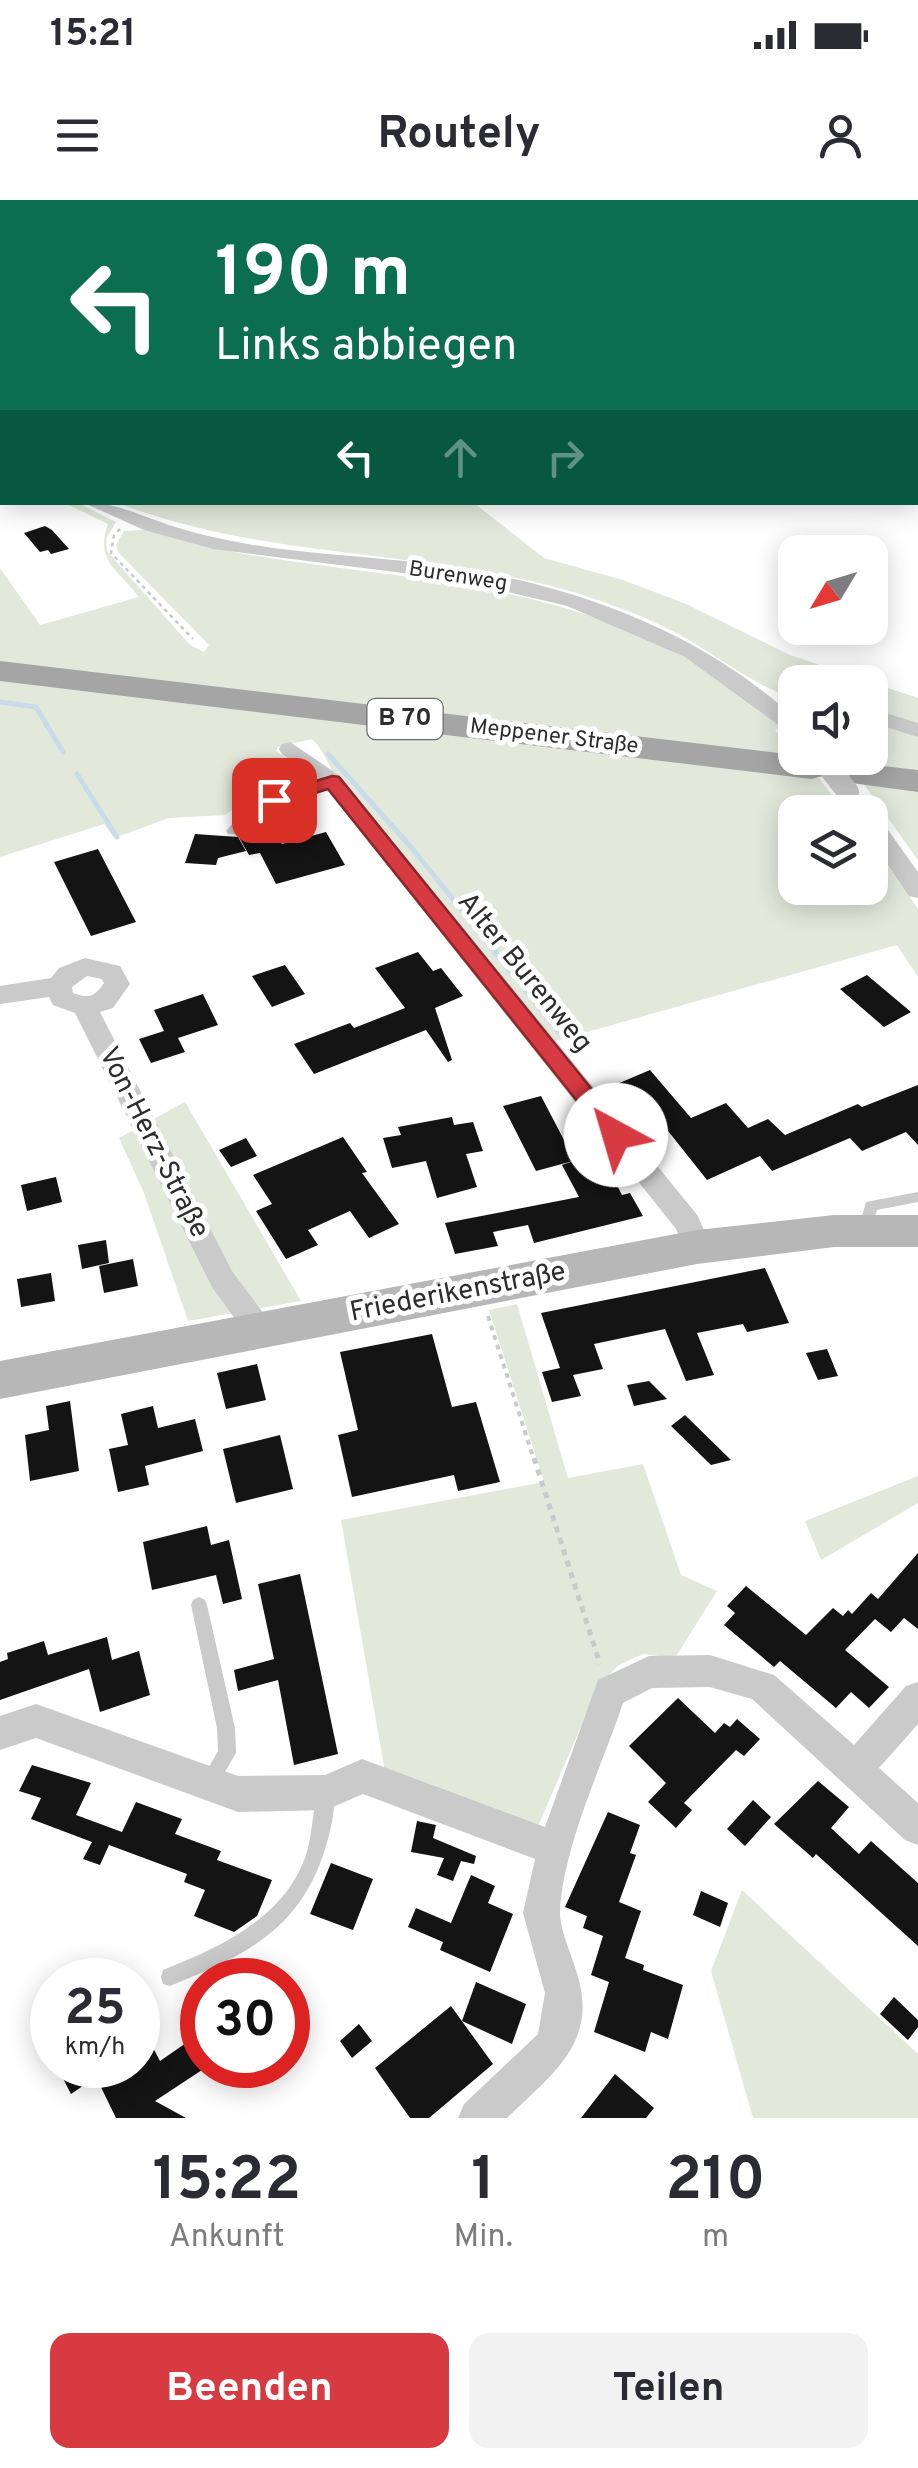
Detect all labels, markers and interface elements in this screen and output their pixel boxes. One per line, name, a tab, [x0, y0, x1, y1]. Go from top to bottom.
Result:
text: 15:21	[50, 11, 136, 60]
text: Routely	[378, 107, 540, 164]
icon: menu	[50, 108, 105, 163]
icon: person	[813, 108, 868, 163]
text: 190 m	[215, 232, 411, 321]
icon: left	[50, 240, 180, 370]
text: Links abbiegen	[215, 319, 517, 376]
icon: left	[328, 430, 383, 485]
icon: ahead	[433, 430, 488, 485]
icon: right	[538, 430, 593, 485]
north arrow	[778, 535, 888, 645]
map controls	[778, 535, 888, 905]
street label: Burenweg	[407, 556, 509, 598]
button: sound	[778, 665, 888, 775]
road number: B 70	[368, 699, 442, 739]
street label: Meppener Straße	[468, 713, 640, 761]
pin	[232, 758, 317, 843]
icon: arrive	[247, 773, 302, 828]
button: layers	[778, 795, 888, 905]
street label: Alter Burenweg	[448, 886, 600, 1060]
street label: Von-Herz-Straße	[89, 1041, 217, 1245]
position arrow	[564, 1083, 668, 1187]
street label: Friederikenstraße	[347, 1254, 569, 1332]
speed limit sign: 30	[180, 1958, 310, 2088]
text: 25	[64, 1979, 126, 2042]
text: km/h	[65, 2032, 125, 2064]
text: 15:22	[152, 2145, 301, 2221]
text: 1	[471, 2145, 495, 2221]
text: 210	[665, 2145, 766, 2221]
text: Ankunft	[169, 2218, 285, 2258]
text: Min.	[454, 2218, 513, 2258]
text: m	[702, 2218, 729, 2258]
button: Beenden	[50, 2333, 449, 2448]
button: Teilen	[469, 2333, 868, 2448]

